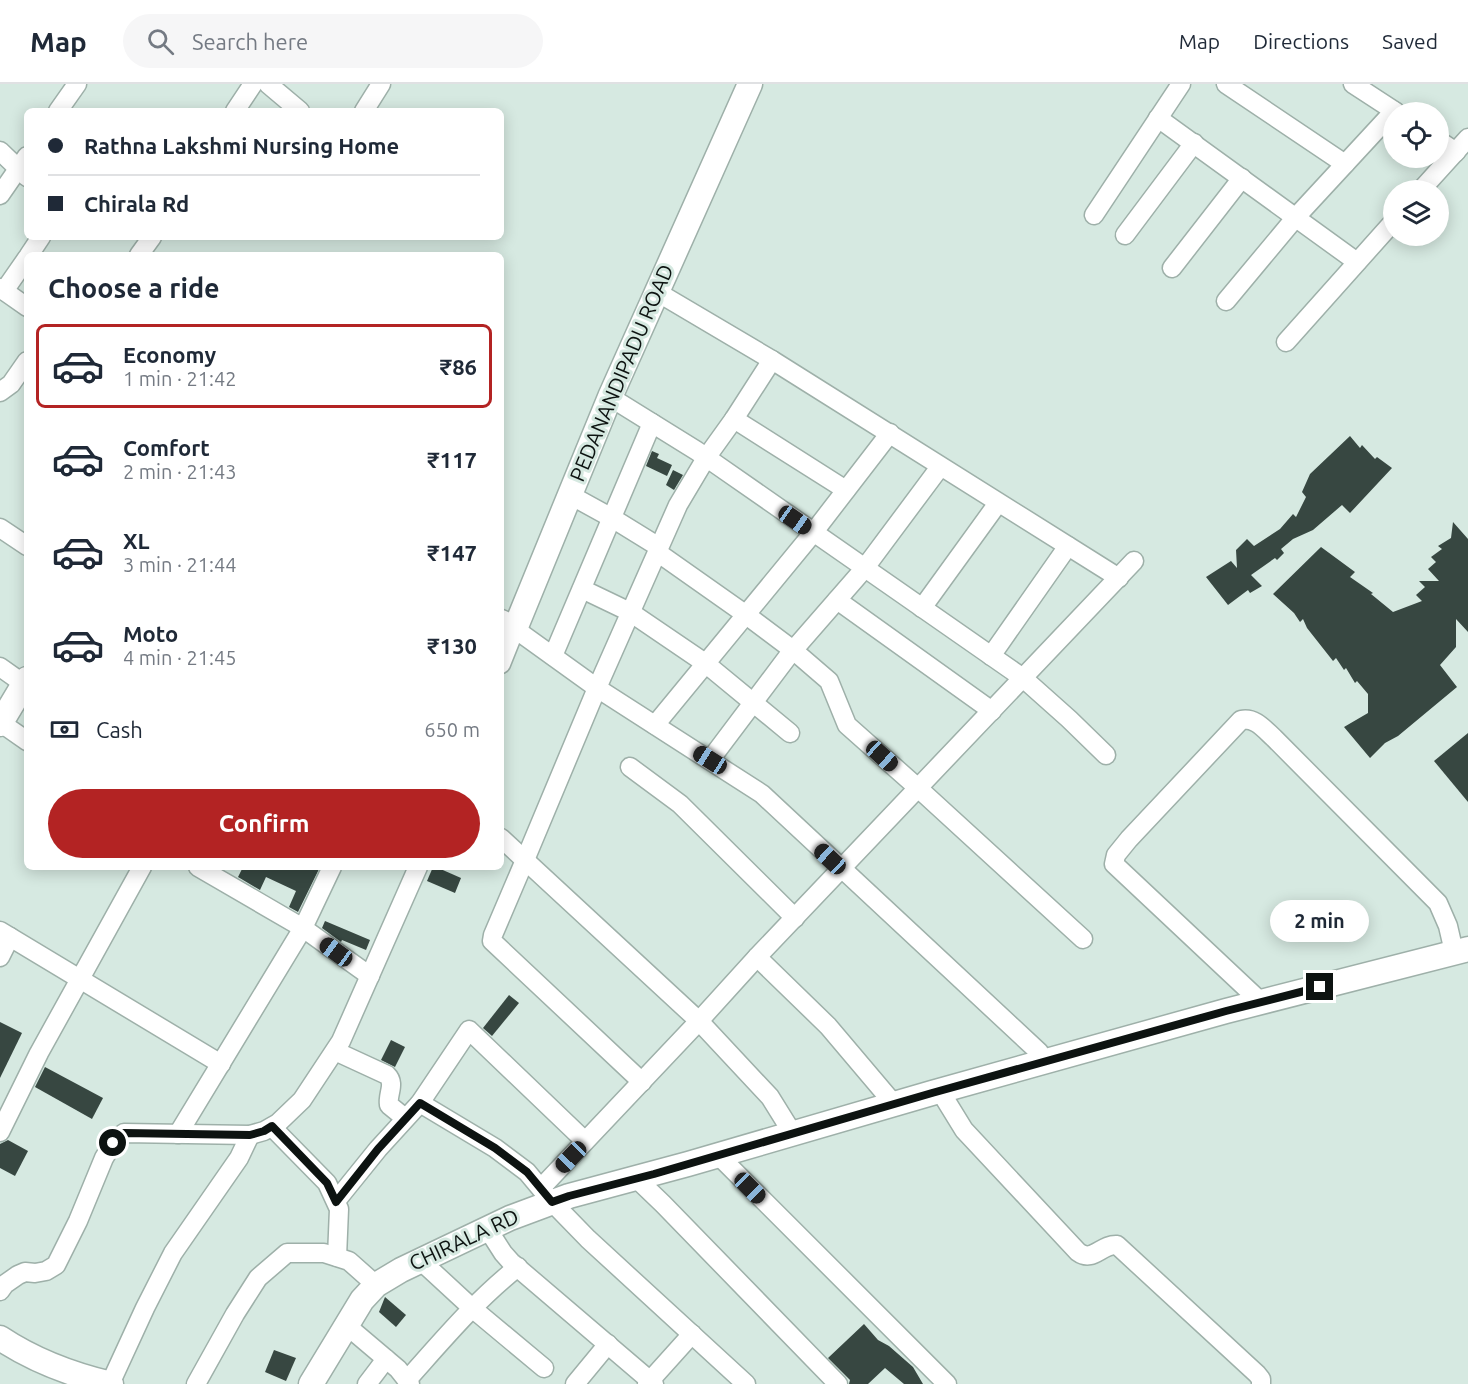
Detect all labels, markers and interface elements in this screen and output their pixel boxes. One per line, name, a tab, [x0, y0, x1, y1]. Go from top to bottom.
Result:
search box	[123, 14, 543, 68]
icon: search	[144, 25, 177, 58]
text: Map	[30, 26, 87, 57]
text: Search here	[192, 29, 308, 54]
text: Map	[1179, 29, 1220, 53]
text: Directions	[1253, 29, 1349, 53]
text: Saved	[1382, 29, 1438, 53]
map controls	[1383, 102, 1449, 246]
button: locate	[1383, 102, 1449, 168]
text: Rathna Lakshmi Nursing Home	[84, 133, 399, 158]
button: layers	[1383, 180, 1449, 246]
text: Chirala Rd	[84, 191, 189, 216]
street label: PEDANANDIPADU ROAD	[564, 261, 678, 485]
text: Choose a ride	[48, 273, 220, 303]
icon: car	[51, 339, 105, 393]
text: Economy	[123, 342, 216, 367]
text: ₹86	[440, 354, 477, 379]
text: 1 min · 21:42	[123, 367, 237, 390]
icon: car	[51, 432, 105, 486]
text: Comfort	[123, 435, 210, 460]
text: ₹117	[427, 447, 477, 472]
text: 2 min · 21:43	[123, 460, 237, 483]
car	[775, 502, 815, 538]
icon: car	[51, 525, 105, 579]
text: XL	[123, 528, 150, 553]
text: ₹147	[427, 540, 477, 565]
text: 3 min · 21:44	[123, 553, 237, 576]
icon: car	[51, 618, 105, 672]
text: Moto	[123, 621, 178, 646]
text: ₹130	[427, 633, 477, 658]
text: 4 min · 21:45	[123, 646, 237, 669]
icon: cash	[48, 713, 81, 746]
text: Cash	[96, 717, 143, 742]
text: 650 m	[424, 718, 480, 741]
car	[863, 737, 901, 775]
car	[690, 743, 730, 777]
button: Confirm	[48, 789, 480, 858]
car	[811, 840, 849, 878]
callout: 2 min	[1270, 900, 1370, 942]
text: 2 min	[1294, 909, 1345, 932]
car	[316, 934, 356, 970]
route end	[1306, 973, 1333, 1000]
route start	[99, 1129, 126, 1156]
car	[552, 1138, 590, 1176]
car	[731, 1169, 769, 1207]
street label: CHIRALA RD	[405, 1203, 522, 1275]

